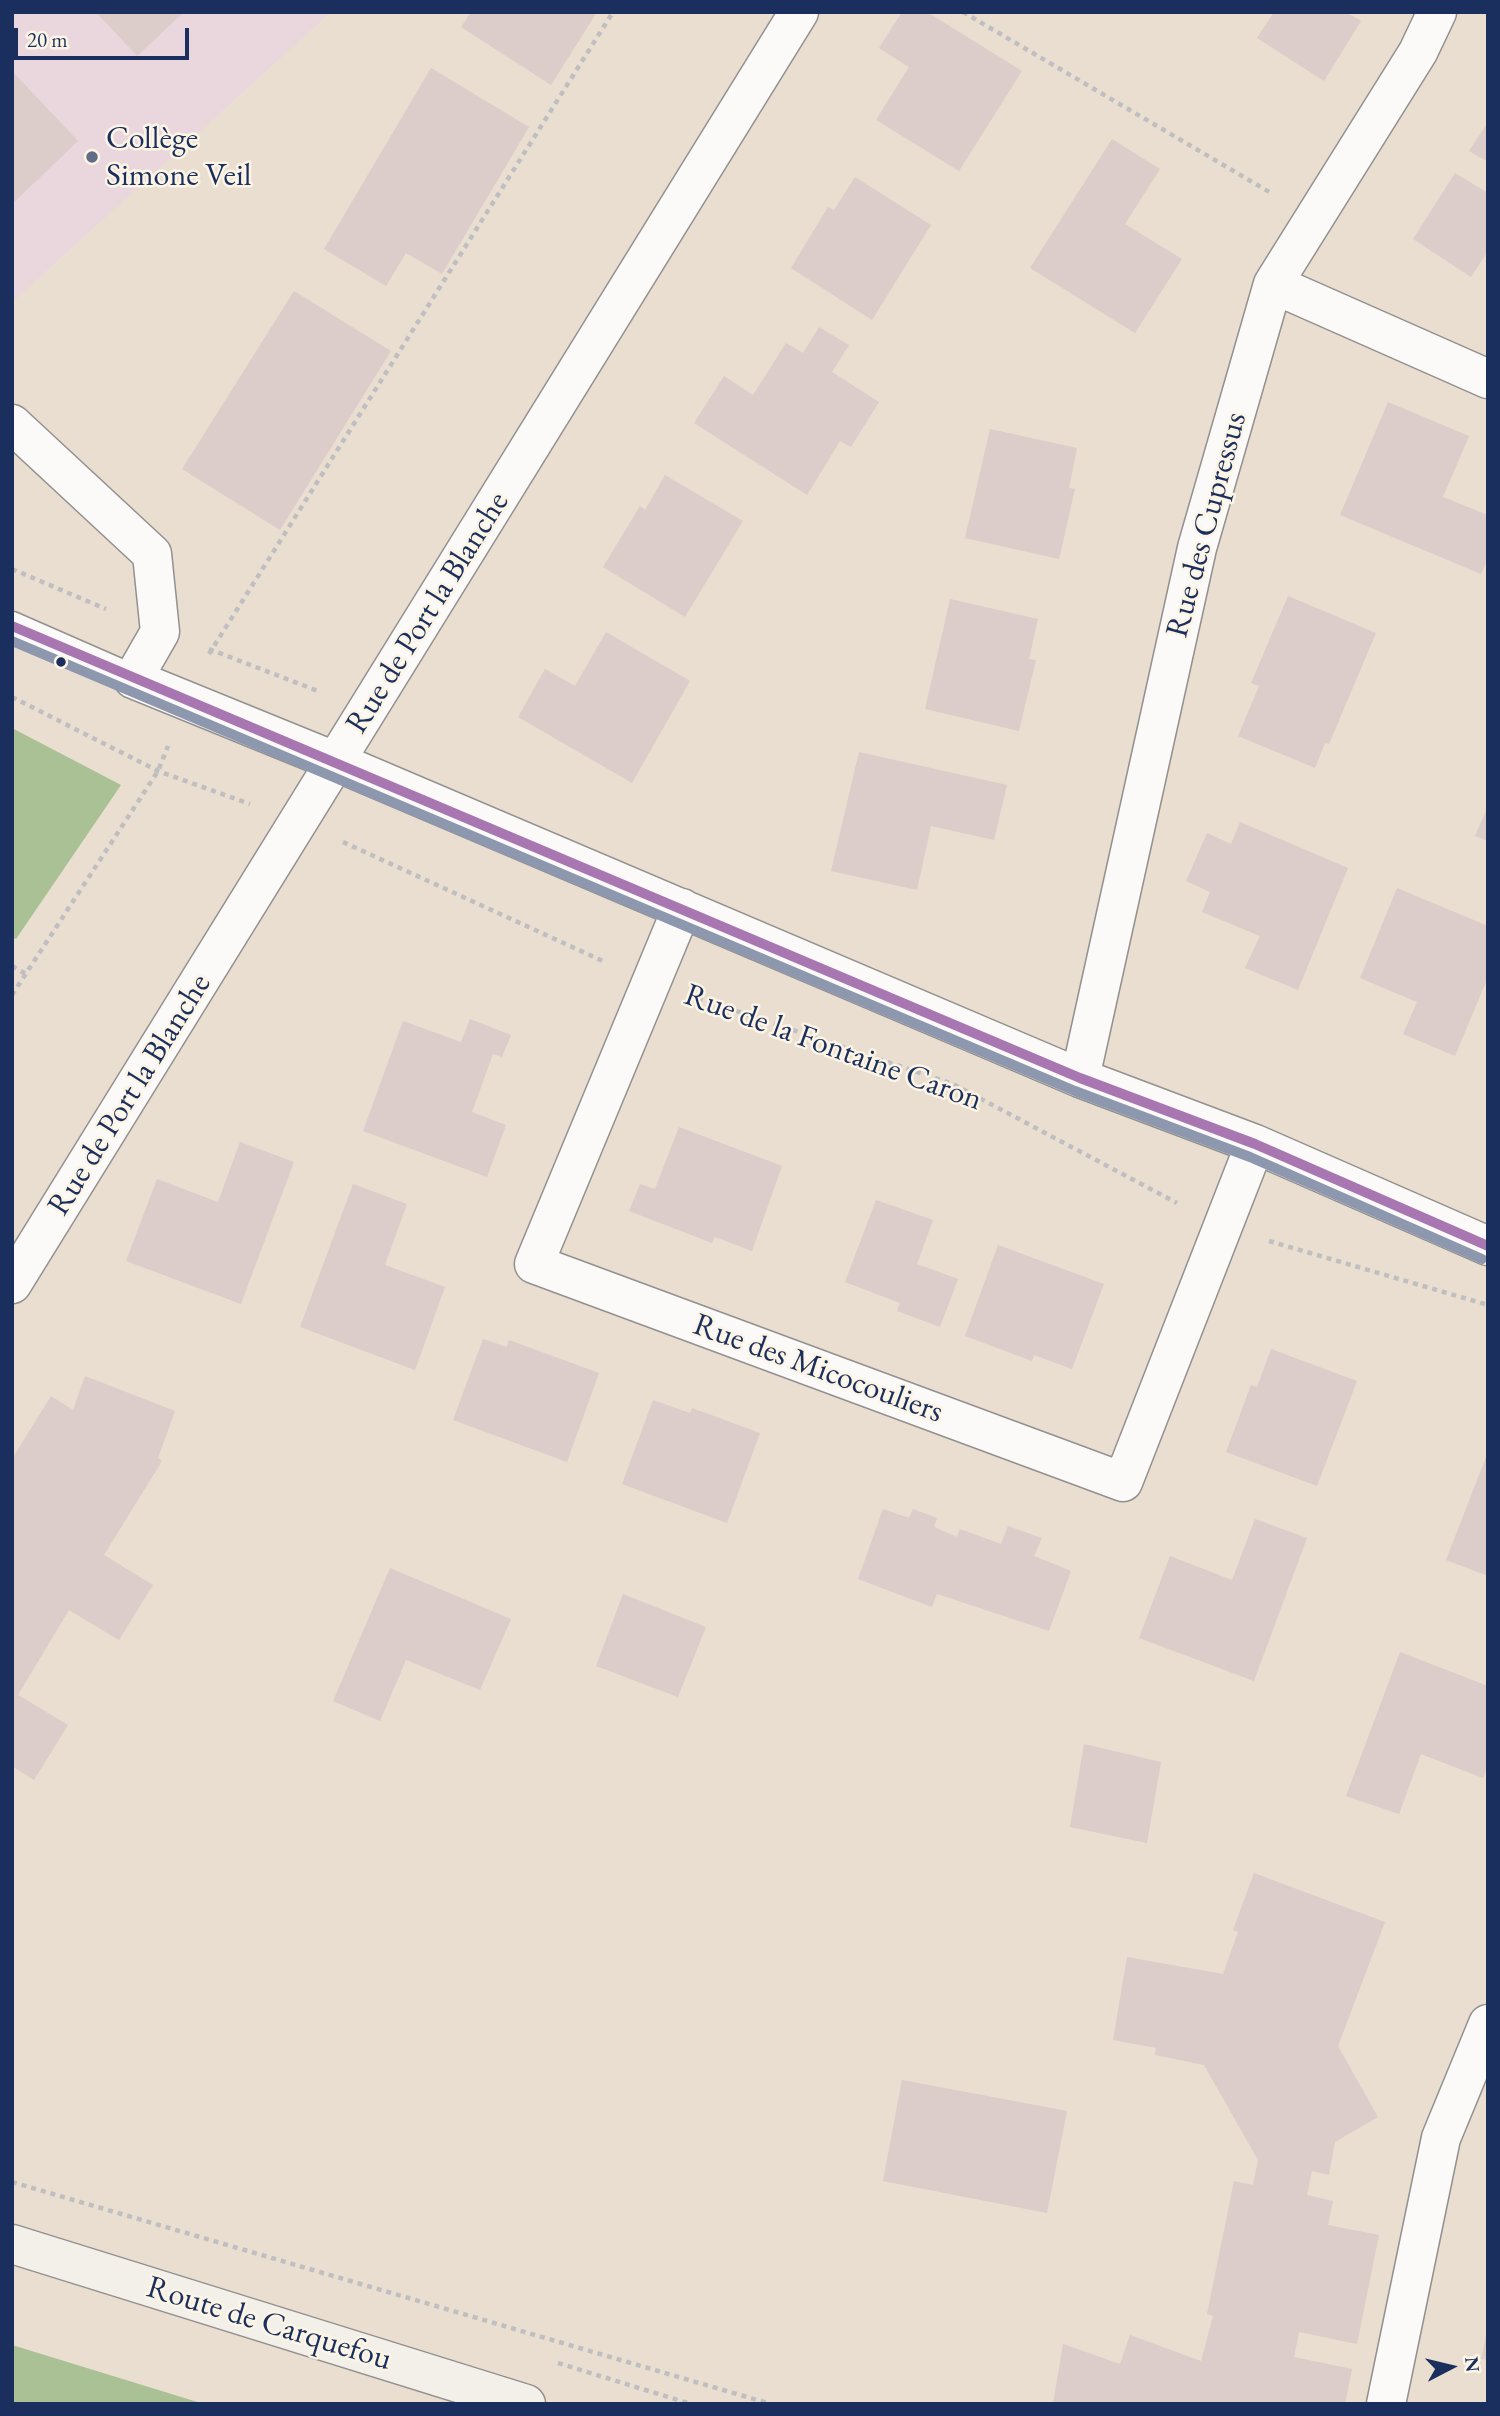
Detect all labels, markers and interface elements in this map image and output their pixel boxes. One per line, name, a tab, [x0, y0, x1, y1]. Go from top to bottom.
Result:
scale bar	[18, 14, 192, 58]
text: 20 m	[27, 26, 68, 53]
place label: Collège Simone Veil	[106, 120, 252, 195]
marker: Collège Simone Veil	[84, 149, 100, 165]
street label: Rue des Cupressus	[1159, 408, 1255, 642]
street label: Rue de Port la Blanche	[338, 485, 518, 741]
unlabelled marker	[54, 655, 68, 669]
street label: Rue de Port la Blanche	[40, 967, 220, 1223]
street label: Rue de la Fontaine Caron	[679, 976, 987, 1120]
street label: Rue des Micocouliers	[688, 1306, 948, 1432]
street label: Route de Carquefou	[142, 2269, 396, 2379]
north arrow	[1416, 2332, 1486, 2402]
text: N	[1459, 2355, 1486, 2374]

